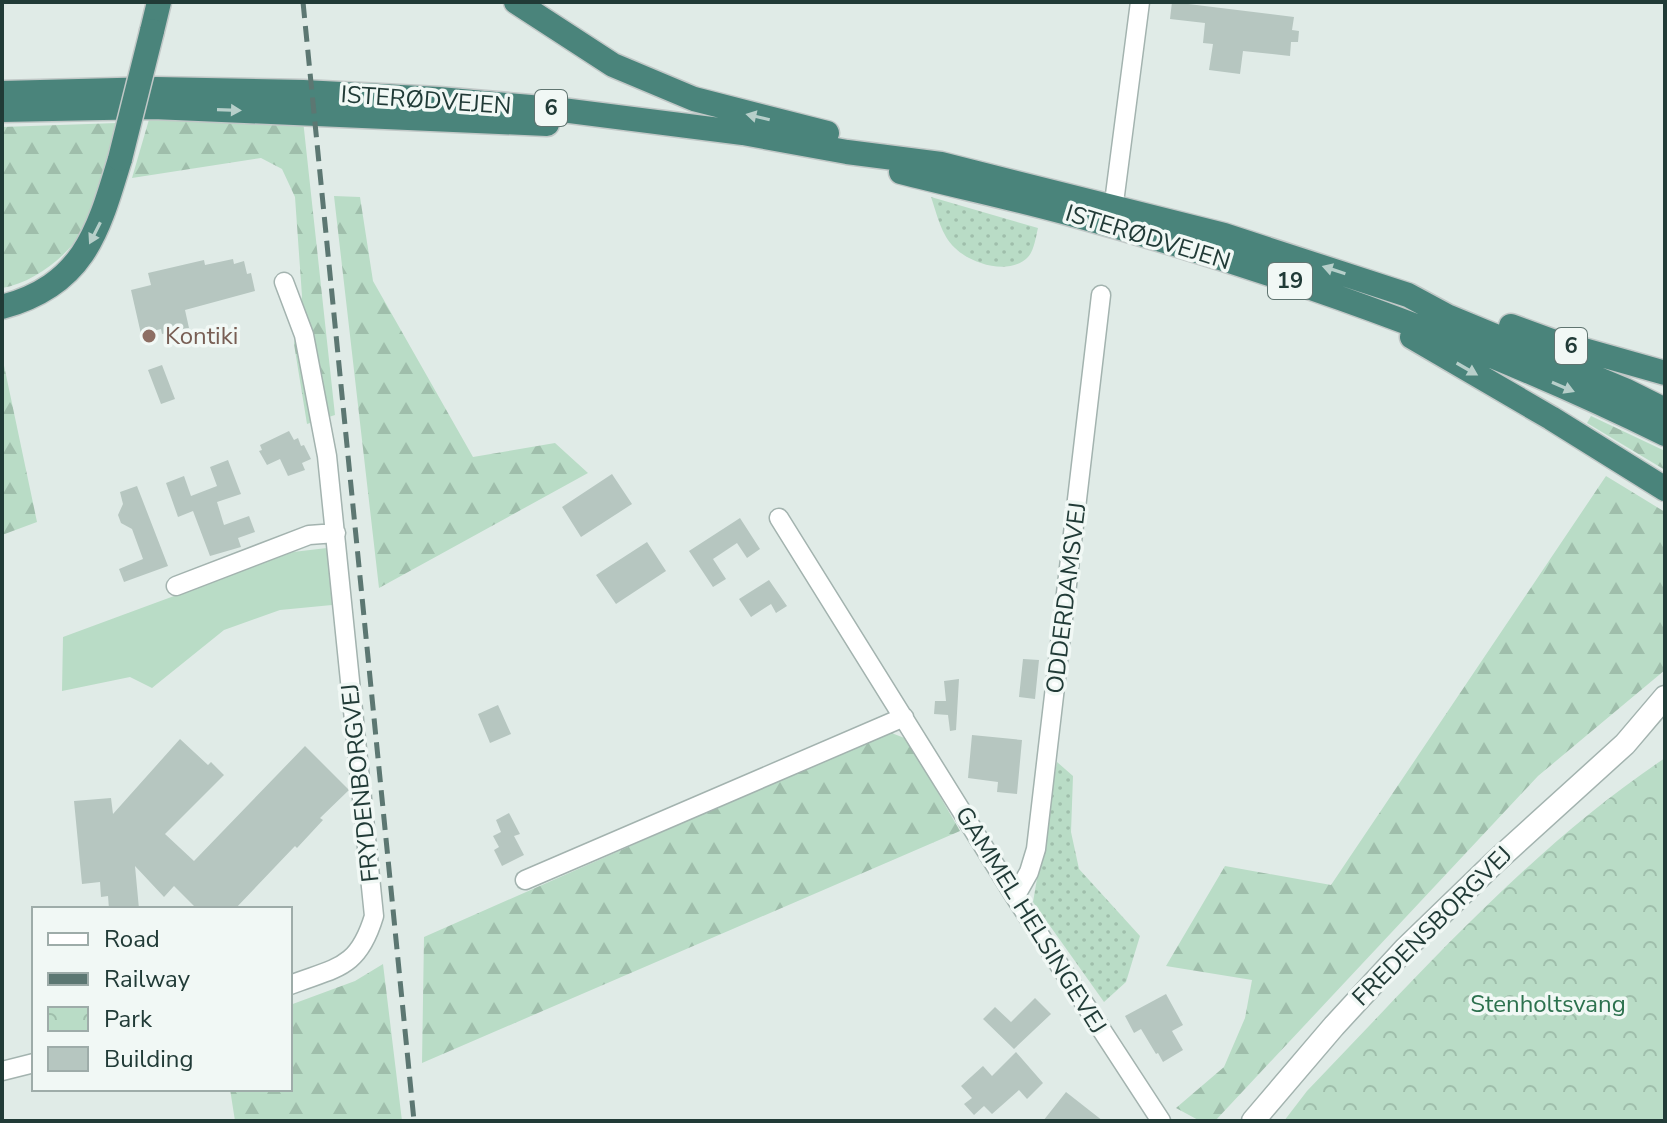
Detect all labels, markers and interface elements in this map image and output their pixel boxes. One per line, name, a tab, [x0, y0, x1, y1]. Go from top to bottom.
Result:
street label: ISTERØDVEJEN	[340, 78, 512, 122]
road number: 6	[535, 90, 567, 126]
one-way arrow	[217, 103, 242, 116]
one-way arrow	[745, 110, 770, 122]
street label: ISTERØDVEJEN	[1062, 197, 1234, 277]
one-way arrow	[88, 221, 101, 244]
road number: 19	[1268, 263, 1312, 299]
one-way arrow	[1322, 264, 1346, 276]
place label: Kontiki	[165, 320, 238, 352]
marker: Kontiki	[140, 327, 158, 345]
road number: 6	[1555, 328, 1587, 364]
one-way arrow	[1456, 362, 1478, 376]
one-way arrow	[1551, 380, 1575, 393]
street label: ODDERDAMSVEJ	[1038, 501, 1094, 695]
street label: FRYDENBORGVEJ	[334, 682, 386, 884]
street label: GAMMEL HELSINGEVEJ	[948, 800, 1114, 1040]
street label: FREDENSBORGVEJ	[1345, 839, 1519, 1013]
legend	[32, 907, 292, 1091]
text: Road	[104, 923, 160, 955]
text: Railway	[104, 963, 191, 995]
park label: Stenholtsvang	[1470, 988, 1626, 1020]
text: Park	[104, 1003, 153, 1035]
text: Building	[104, 1043, 194, 1075]

